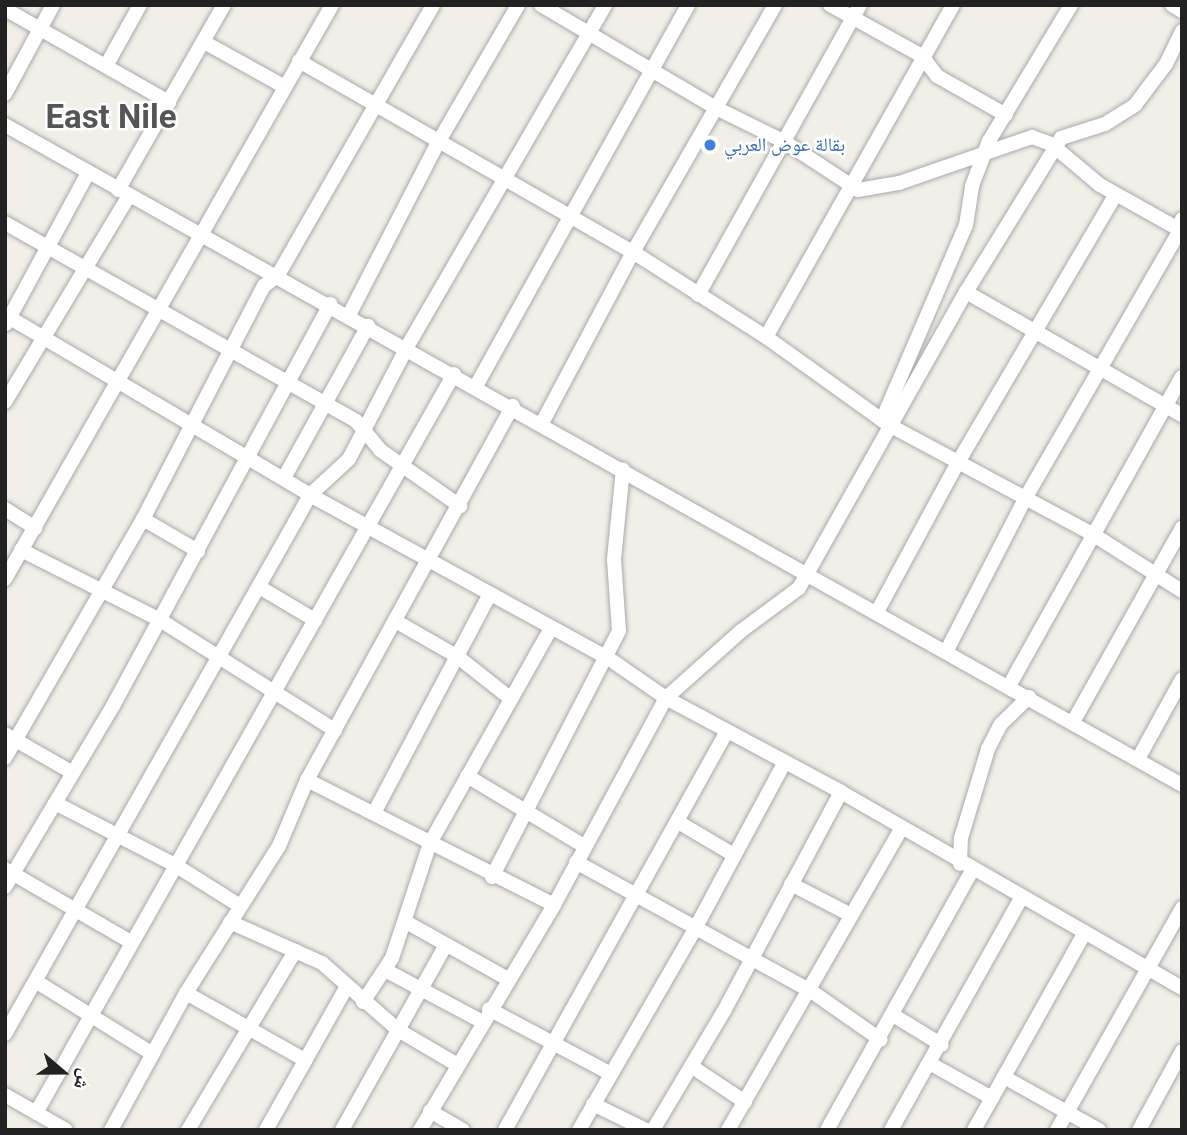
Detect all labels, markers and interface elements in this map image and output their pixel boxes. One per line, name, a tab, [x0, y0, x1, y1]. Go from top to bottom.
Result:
district label: East Nile	[45, 97, 177, 137]
place label: بقالة عوض العربي	[724, 134, 845, 156]
marker: بقالة عوض العربي	[702, 137, 718, 153]
north arrow	[28, 1037, 98, 1107]
text: ش	[69, 1066, 97, 1093]

